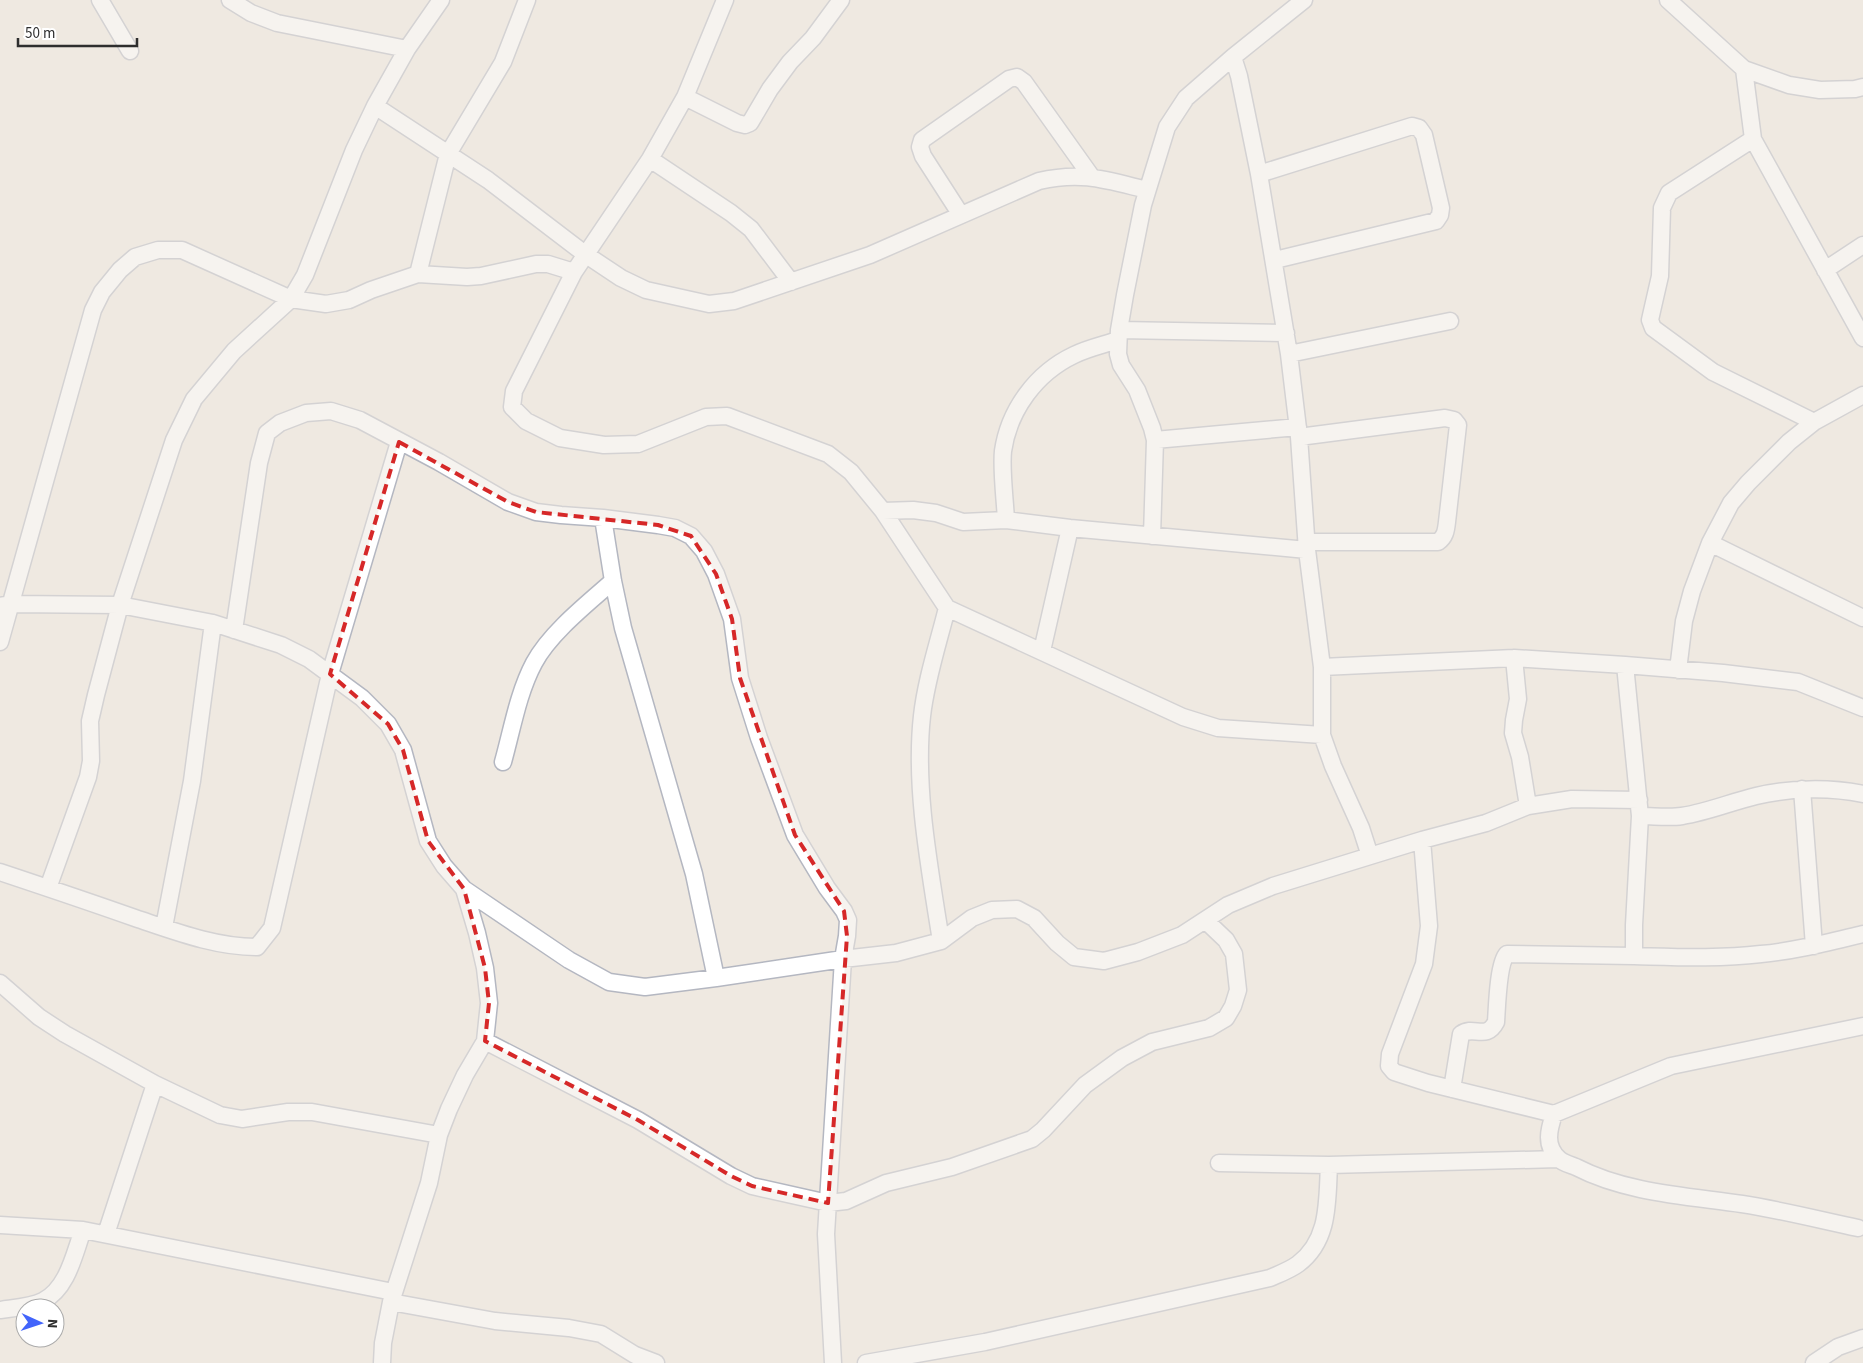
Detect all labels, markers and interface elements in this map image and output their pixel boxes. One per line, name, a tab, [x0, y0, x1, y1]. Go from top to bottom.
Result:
scale bar	[18, 15, 136, 47]
text: 50 m	[25, 23, 55, 44]
north arrow	[15, 1298, 65, 1348]
text: N	[42, 1318, 62, 1329]

